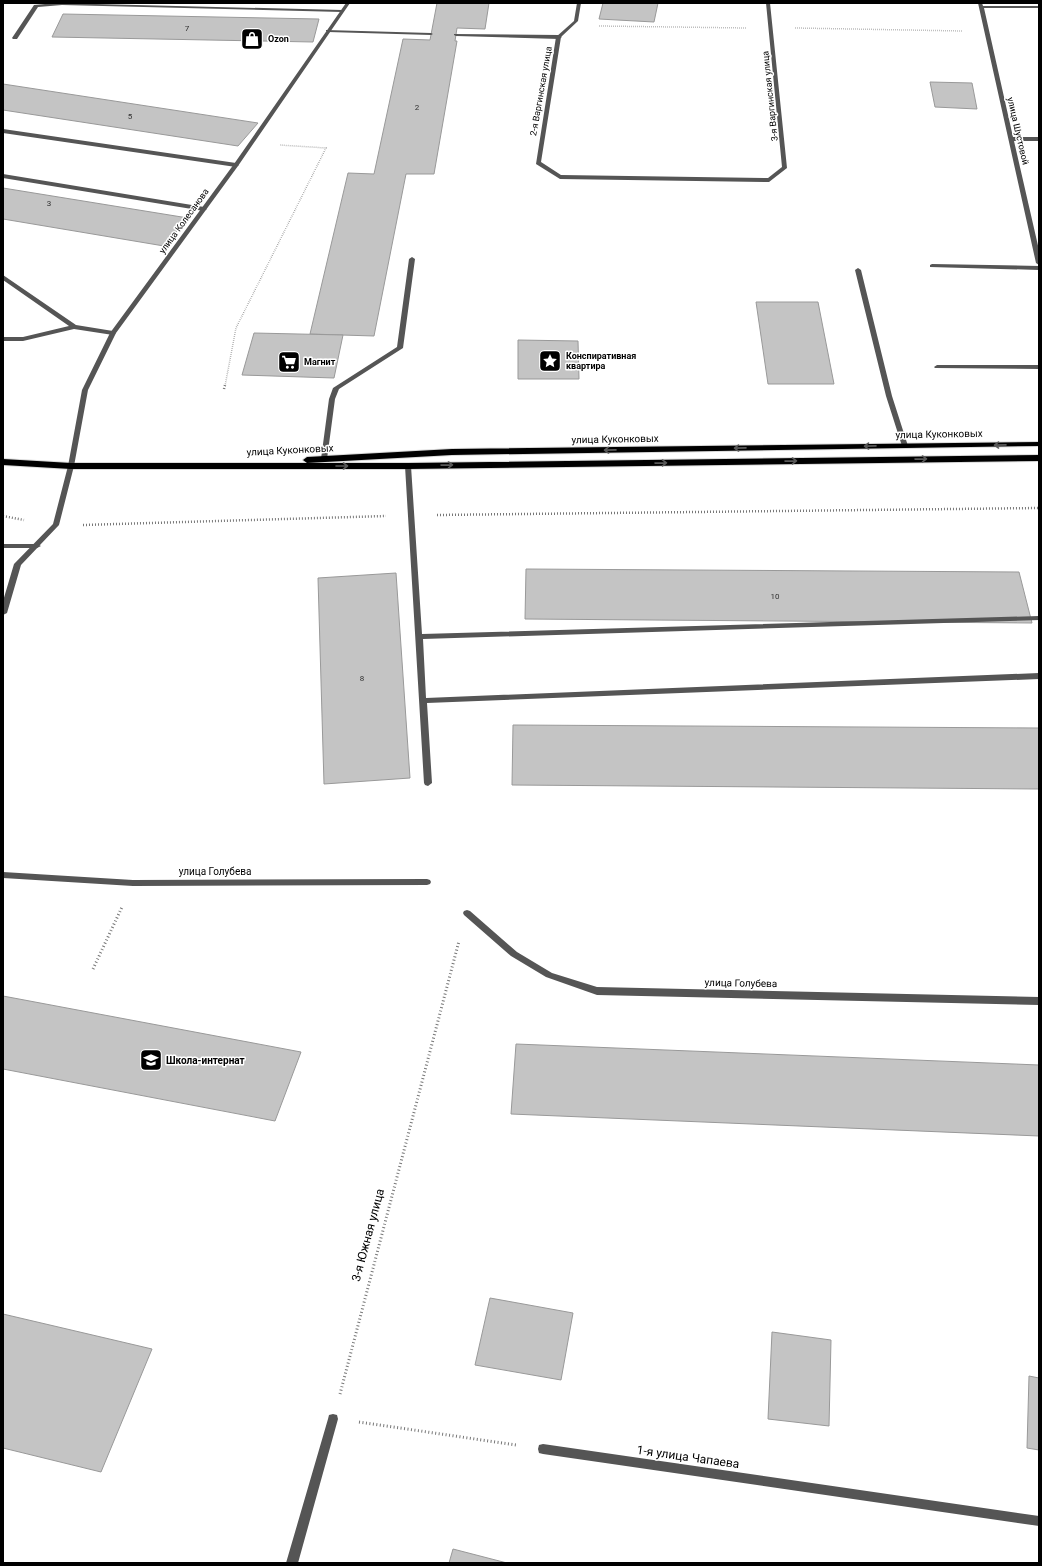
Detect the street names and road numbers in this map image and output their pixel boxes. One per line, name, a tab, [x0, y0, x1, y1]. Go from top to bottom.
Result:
street label: 2-я Варгинская улица	[528, 45, 554, 137]
street label: 3-я Варгинская улица	[760, 50, 780, 142]
street label: улица Шустовой	[1005, 96, 1031, 166]
street label: улица Колесанова	[157, 187, 211, 255]
street label: улица Куконковых	[895, 428, 983, 440]
street label: улица Куконковых	[571, 433, 659, 445]
street label: улица Куконковых	[246, 442, 334, 458]
street label: улица Голубева	[179, 866, 251, 877]
street label: улица Голубева	[705, 977, 777, 989]
street label: 3-я Южная улица	[349, 1187, 387, 1283]
street label: 1-я улица Чапаева	[636, 1443, 740, 1471]

